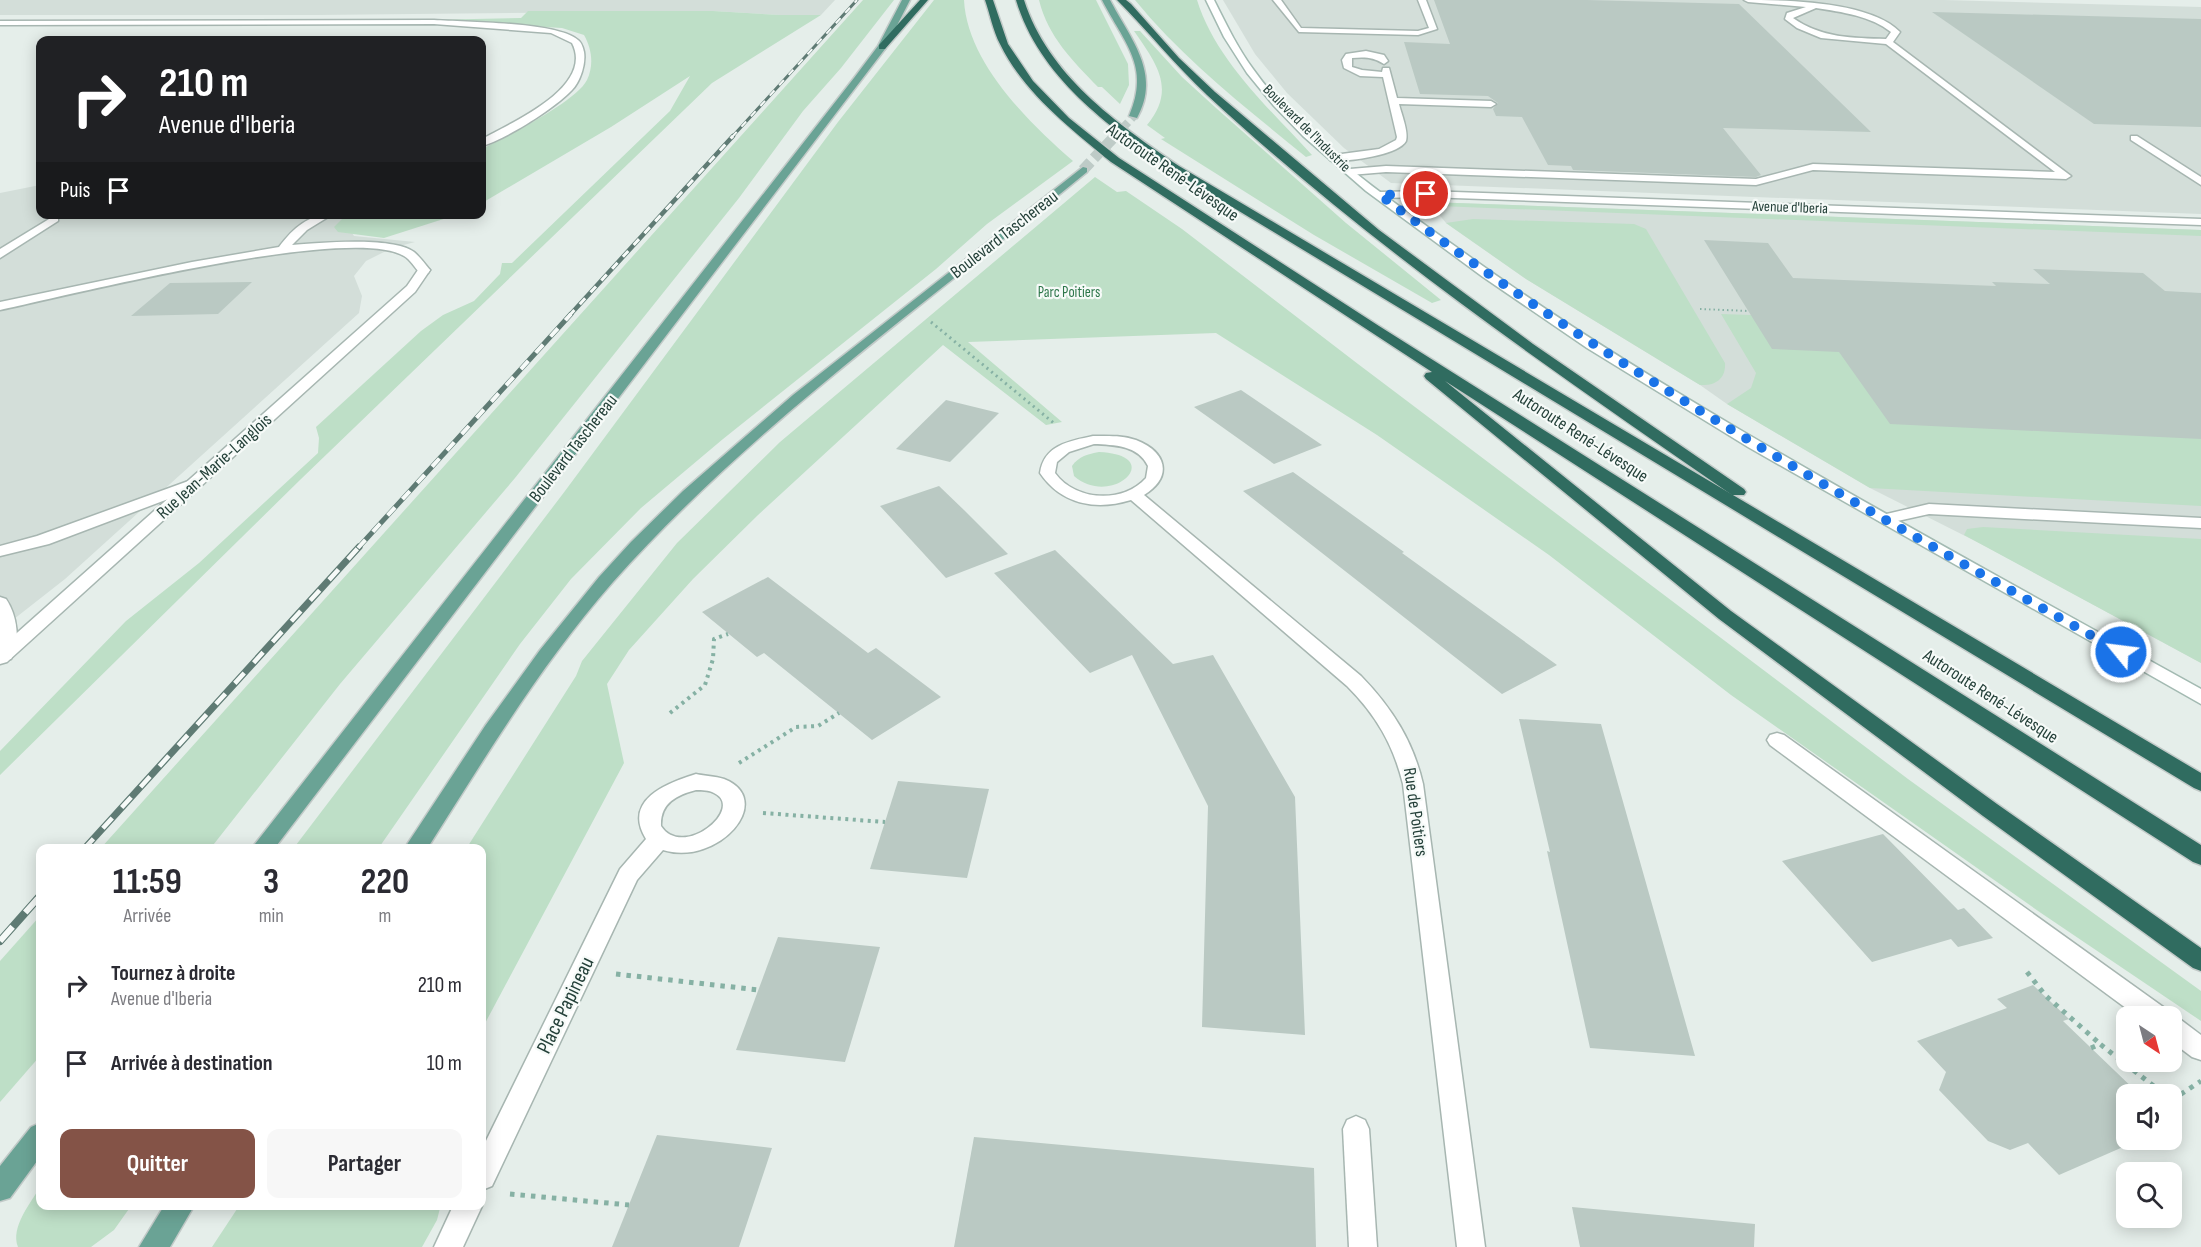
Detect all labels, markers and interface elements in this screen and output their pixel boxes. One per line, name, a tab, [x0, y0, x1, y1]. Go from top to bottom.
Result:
text: 210 m	[159, 58, 248, 109]
icon: right	[60, 60, 138, 138]
street label: Boulevard de l'Industrie	[1259, 80, 1355, 176]
text: Avenue d'Iberia	[159, 109, 296, 141]
street label: Autoroute René-Lévesque	[1102, 118, 1243, 226]
pin	[1400, 168, 1451, 219]
icon: arrive	[102, 174, 135, 207]
text: Puis	[60, 177, 90, 204]
icon: arrive	[1409, 177, 1442, 210]
street label: Boulevard Taschereau	[946, 186, 1062, 283]
street label: Avenue d'Iberia	[1751, 197, 1828, 218]
park label: Parc Poitiers	[1038, 283, 1100, 302]
street label: Autoroute René-Lévesque	[1508, 383, 1652, 487]
street label: Boulevard Taschereau	[525, 390, 622, 506]
street label: Rue Jean-Marie-Langlois	[153, 409, 276, 523]
position arrow	[2089, 620, 2153, 684]
street label: Autoroute René-Lévesque	[1918, 644, 2062, 748]
street label: Rue de Poitiers	[1399, 766, 1432, 858]
text: 11:59	[113, 861, 182, 904]
text: 3	[263, 861, 279, 904]
text: 220	[361, 861, 409, 904]
text: Arrivée	[123, 904, 171, 928]
text: min	[259, 904, 284, 928]
text: m	[378, 904, 391, 928]
street label: Place Papineau	[531, 953, 600, 1058]
text: Tournez à droite	[111, 960, 236, 987]
icon: right	[60, 969, 93, 1002]
text: 210 m	[418, 972, 462, 999]
text: Avenue d'Iberia	[111, 987, 212, 1011]
north arrow	[2116, 1006, 2182, 1072]
map controls	[2116, 1006, 2182, 1228]
icon: arrive	[60, 1047, 93, 1080]
text: Arrivée à destination	[111, 1050, 273, 1077]
text: 10 m	[427, 1050, 462, 1077]
button: sound	[2116, 1084, 2182, 1150]
button: Quitter	[60, 1129, 255, 1198]
button: Partager	[267, 1129, 462, 1198]
button: search	[2116, 1162, 2182, 1228]

